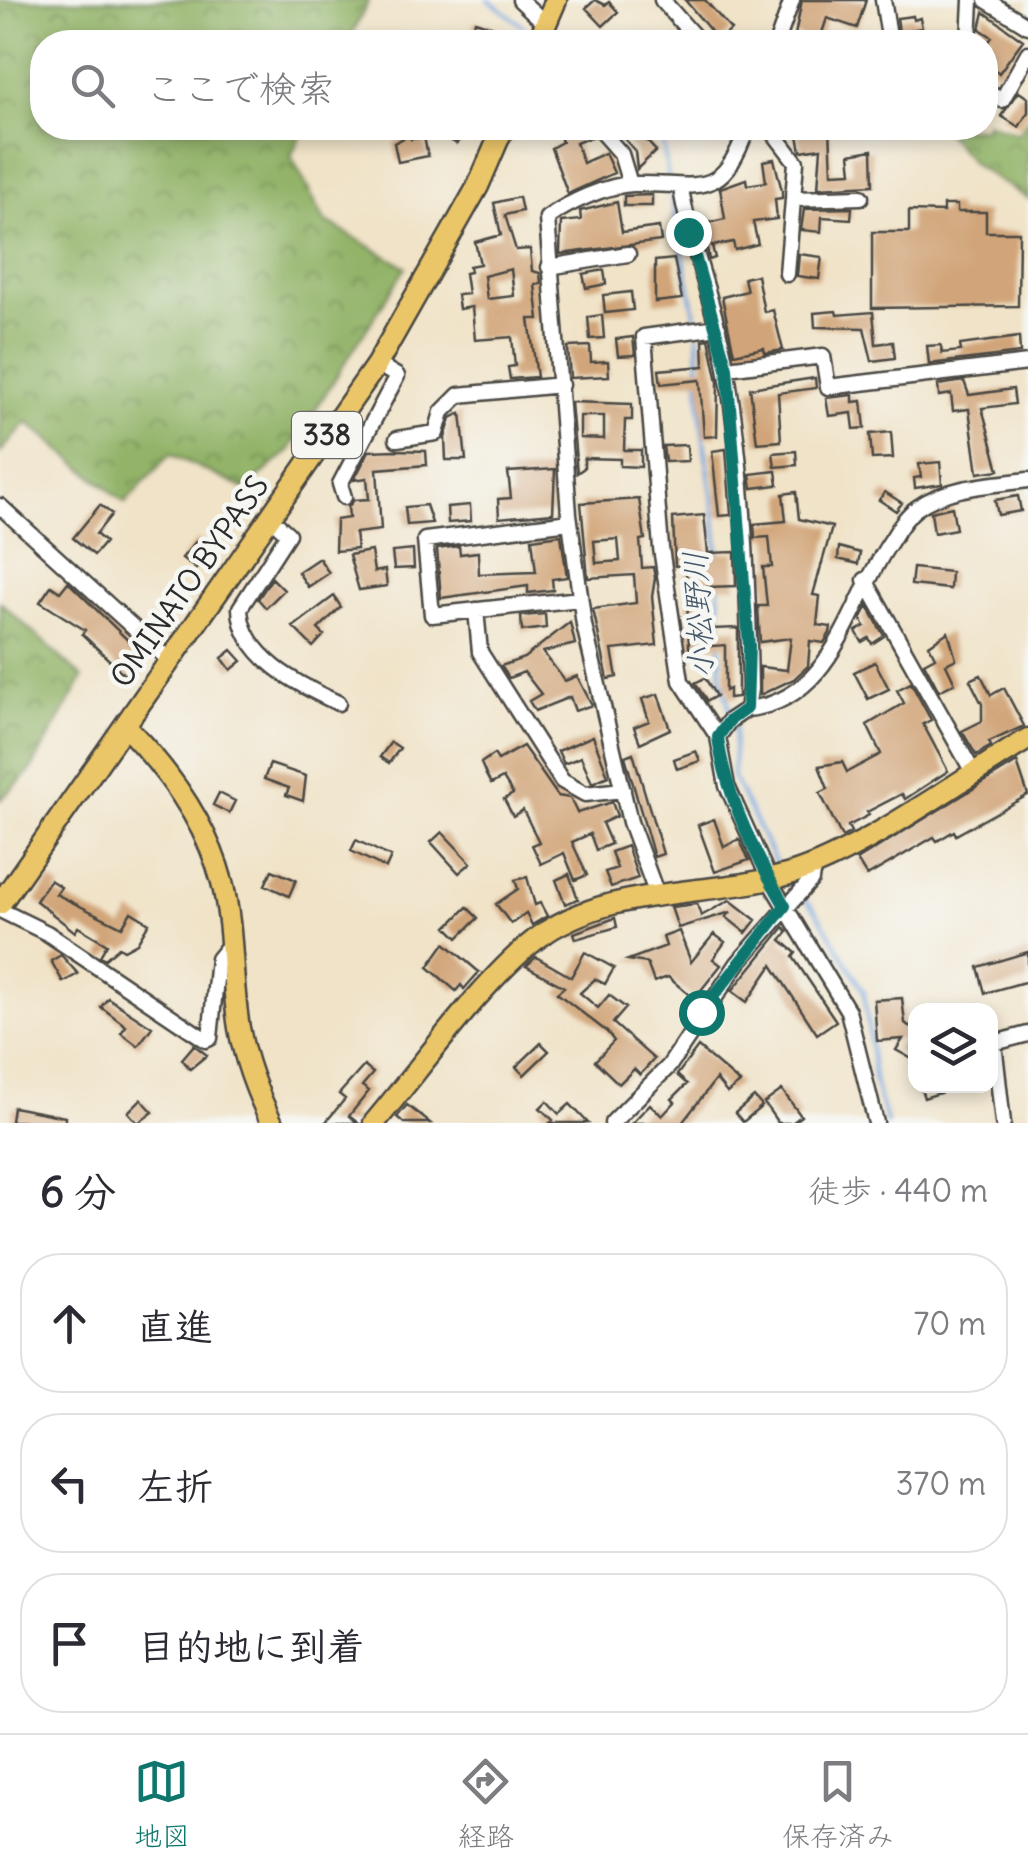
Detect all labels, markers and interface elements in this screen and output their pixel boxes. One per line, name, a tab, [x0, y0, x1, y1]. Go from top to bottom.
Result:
search box	[30, 30, 998, 140]
icon: search	[65, 58, 120, 113]
text: ここで検索	[145, 65, 335, 112]
route end	[666, 210, 712, 256]
road number: 338	[292, 412, 362, 458]
street label: OMINATO BYPASS	[102, 468, 276, 694]
water label: 小松野川	[674, 550, 722, 680]
route start	[679, 990, 725, 1036]
map controls	[908, 1003, 998, 1093]
button: layers	[908, 1003, 998, 1093]
text: 6 分	[40, 1166, 116, 1218]
text: 徒歩 · 440 m	[808, 1170, 988, 1211]
icon: ahead	[42, 1296, 97, 1351]
text: 直進	[137, 1303, 213, 1350]
text: 70 m	[914, 1303, 986, 1344]
icon: left	[42, 1456, 97, 1511]
text: 左折	[137, 1463, 213, 1510]
text: 370 m	[895, 1463, 986, 1504]
icon: arrive	[42, 1616, 97, 1671]
text: 目的地に到着	[137, 1623, 365, 1670]
tab: 地図	[134, 1754, 190, 1854]
tab: 経路	[458, 1754, 514, 1854]
tab: 保存済み	[782, 1754, 894, 1854]

